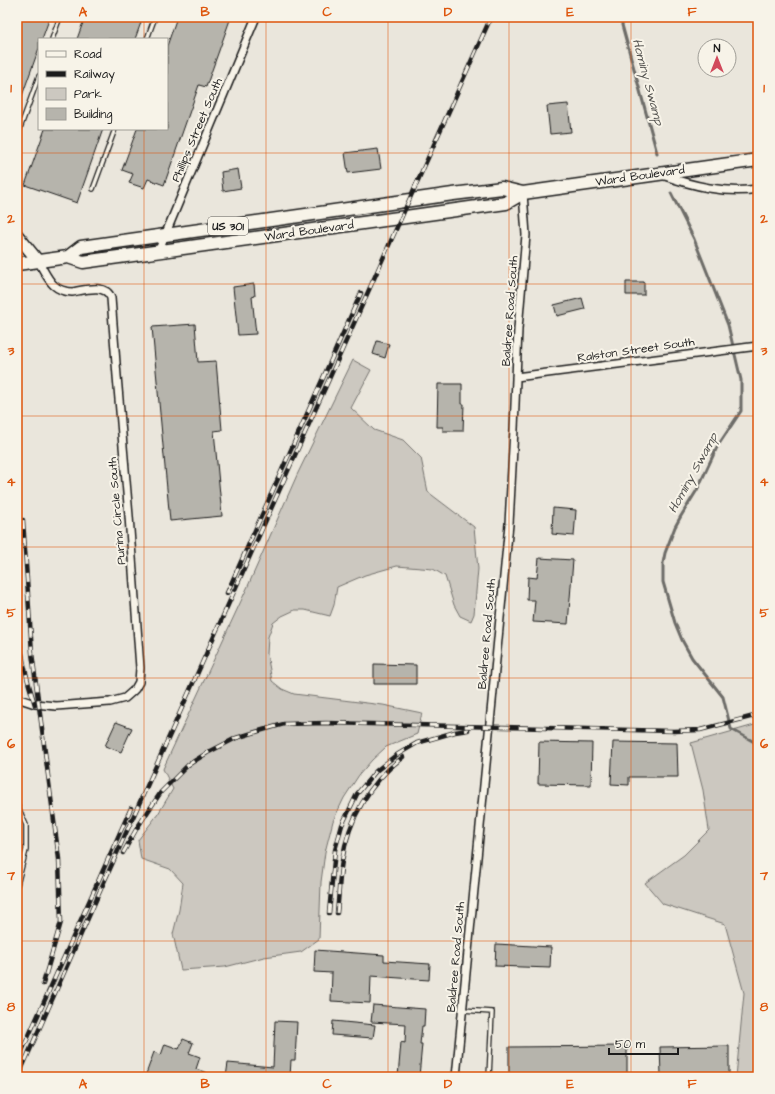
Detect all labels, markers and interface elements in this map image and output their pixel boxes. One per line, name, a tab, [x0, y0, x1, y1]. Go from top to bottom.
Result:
text: A	[79, 3, 88, 21]
text: B	[200, 3, 210, 21]
text: C	[322, 3, 332, 21]
text: D	[444, 3, 453, 21]
text: E	[566, 3, 574, 21]
text: F	[687, 3, 697, 21]
water label: Hominy Swamp	[627, 37, 669, 129]
legend	[38, 38, 168, 130]
north arrow	[697, 38, 737, 78]
text: N	[714, 41, 721, 56]
text: Road	[74, 46, 102, 63]
text: Railway	[74, 66, 115, 84]
street label: Phillips Street South	[167, 75, 227, 185]
text: 1	[10, 79, 12, 97]
text: 1	[763, 79, 765, 97]
text: Park	[74, 86, 102, 103]
text: Building	[74, 106, 112, 124]
street label: Ward Boulevard	[594, 161, 686, 191]
text: 2	[6, 210, 15, 228]
text: 2	[759, 210, 768, 228]
street label: Ward Boulevard	[263, 216, 355, 246]
road number: US 301	[208, 217, 248, 235]
street label: Baldree Road South	[498, 255, 522, 367]
street label: Ralston Street South	[576, 333, 696, 367]
text: 3	[7, 342, 15, 360]
text: 3	[760, 342, 768, 360]
water label: Hominy Swamp	[664, 428, 724, 517]
street label: Purina Circle South	[104, 456, 130, 566]
text: 4	[7, 473, 16, 491]
text: 4	[760, 473, 769, 491]
street label: Baldree Road South	[474, 578, 500, 690]
text: 5	[6, 604, 16, 622]
text: 5	[759, 604, 769, 622]
text: 6	[7, 735, 16, 753]
text: 6	[760, 735, 769, 753]
text: 7	[6, 867, 16, 885]
text: 7	[759, 867, 769, 885]
street label: Baldree Road South	[443, 901, 469, 1013]
text: 8	[7, 998, 16, 1016]
text: 8	[760, 998, 769, 1016]
scale bar	[609, 1030, 678, 1056]
text: 50 m	[615, 1036, 646, 1053]
text: A	[79, 1075, 88, 1093]
text: B	[200, 1075, 210, 1093]
text: C	[322, 1075, 332, 1093]
text: D	[444, 1075, 453, 1093]
text: E	[566, 1075, 574, 1093]
text: F	[687, 1075, 697, 1093]

